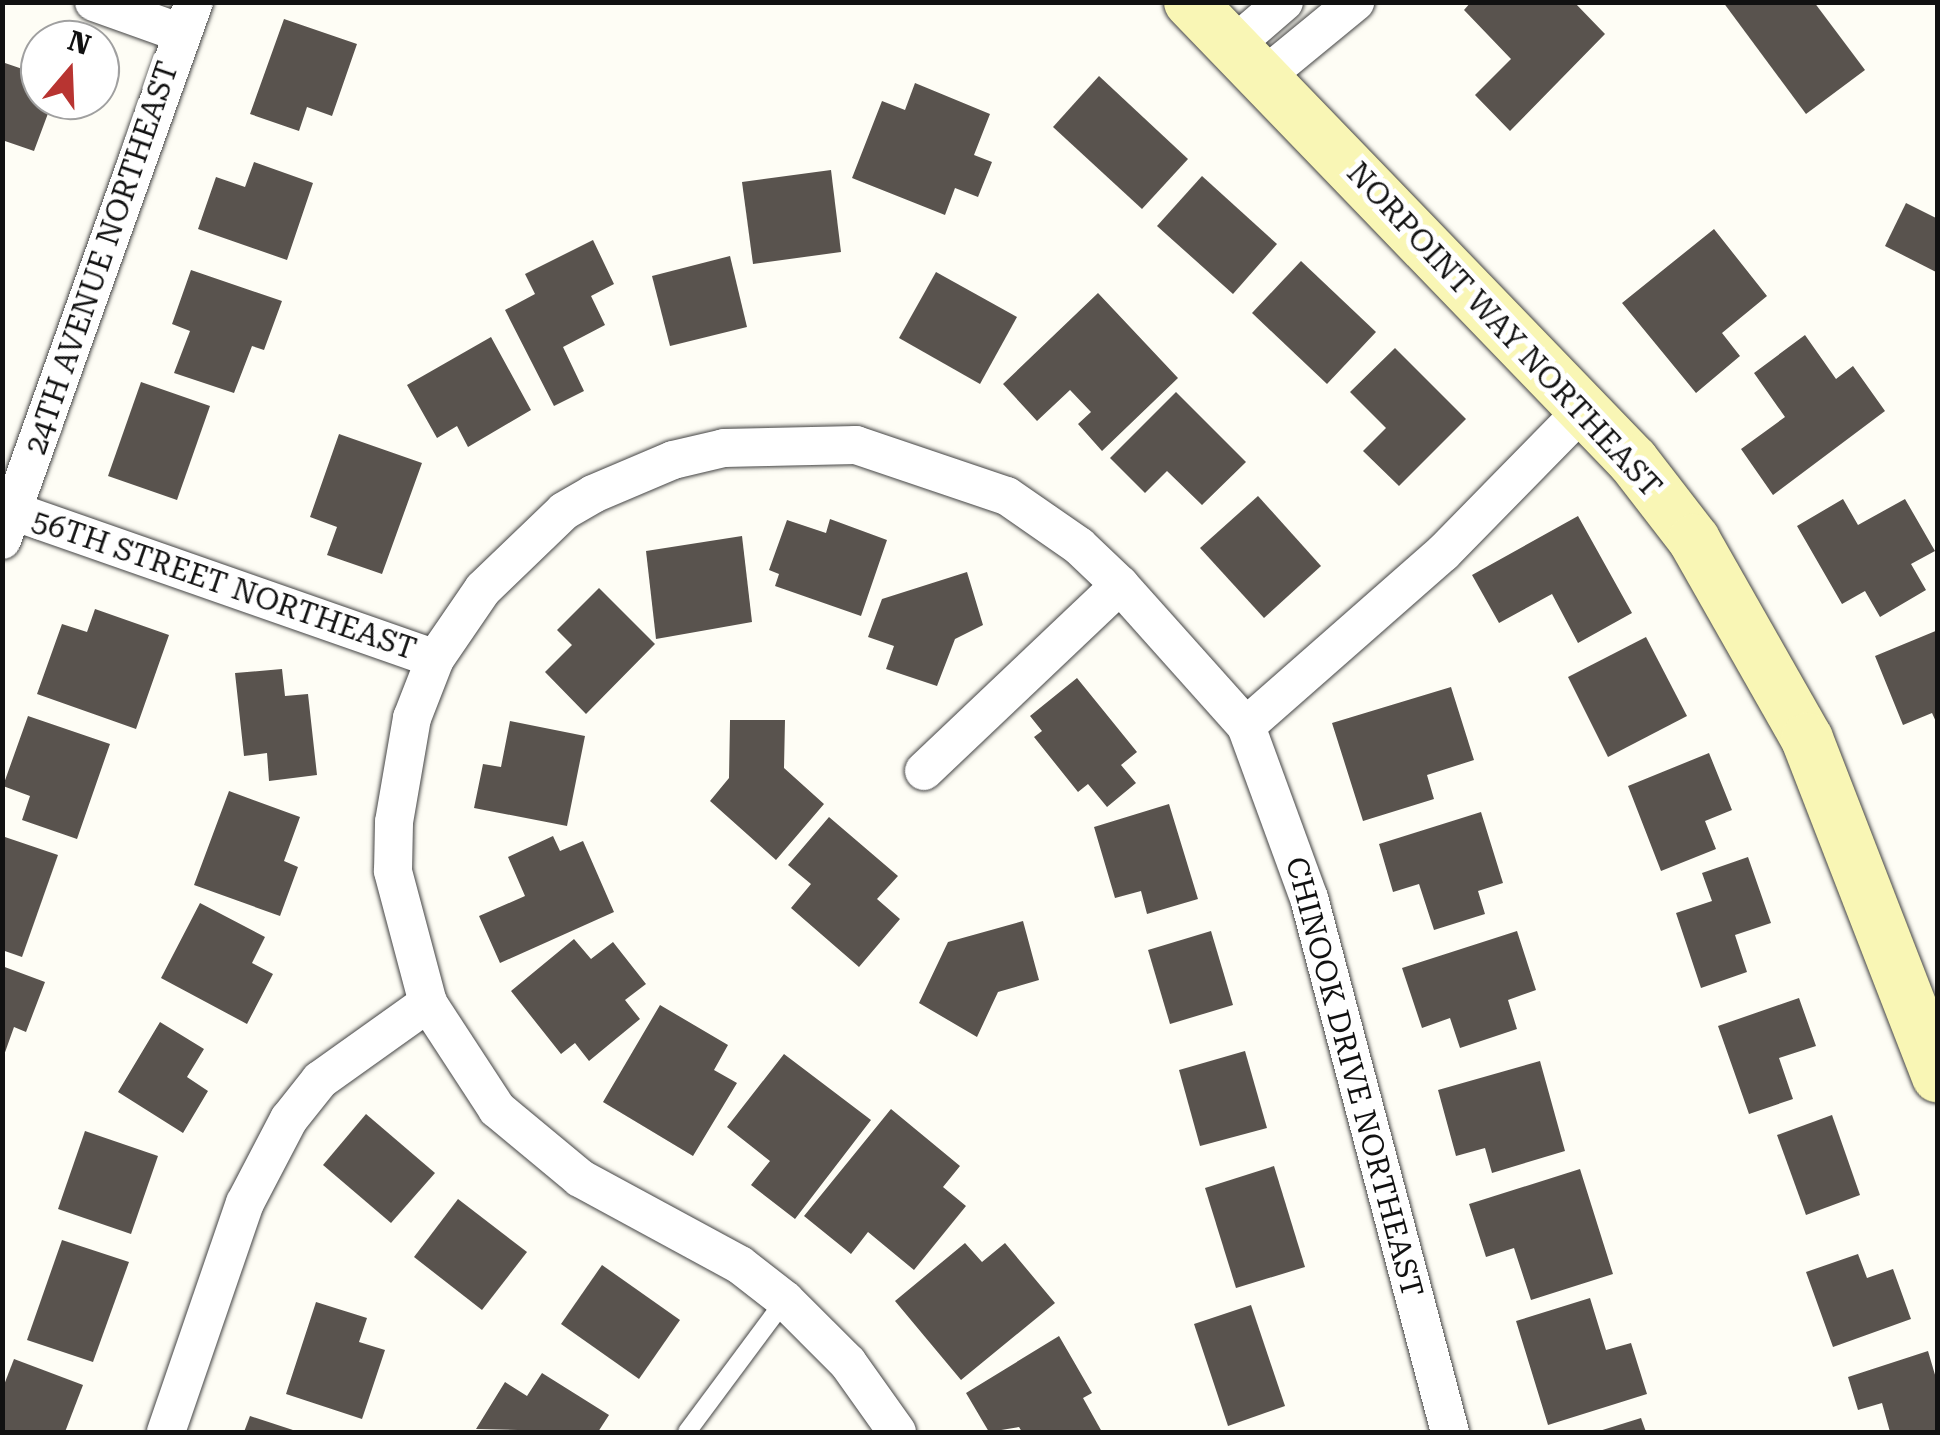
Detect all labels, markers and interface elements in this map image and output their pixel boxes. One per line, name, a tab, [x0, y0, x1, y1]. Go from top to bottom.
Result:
north arrow	[20, 20, 120, 120]
text: N	[64, 24, 95, 62]
street label: 24TH AVENUE NORTHEAST	[18, 57, 186, 459]
street label: NORPOINT WAY NORTHEAST	[1339, 155, 1669, 505]
street label: 56TH STREET NORTHEAST	[27, 502, 421, 668]
street label: CHINOOK DRIVE NORTHEAST	[1278, 853, 1430, 1301]

